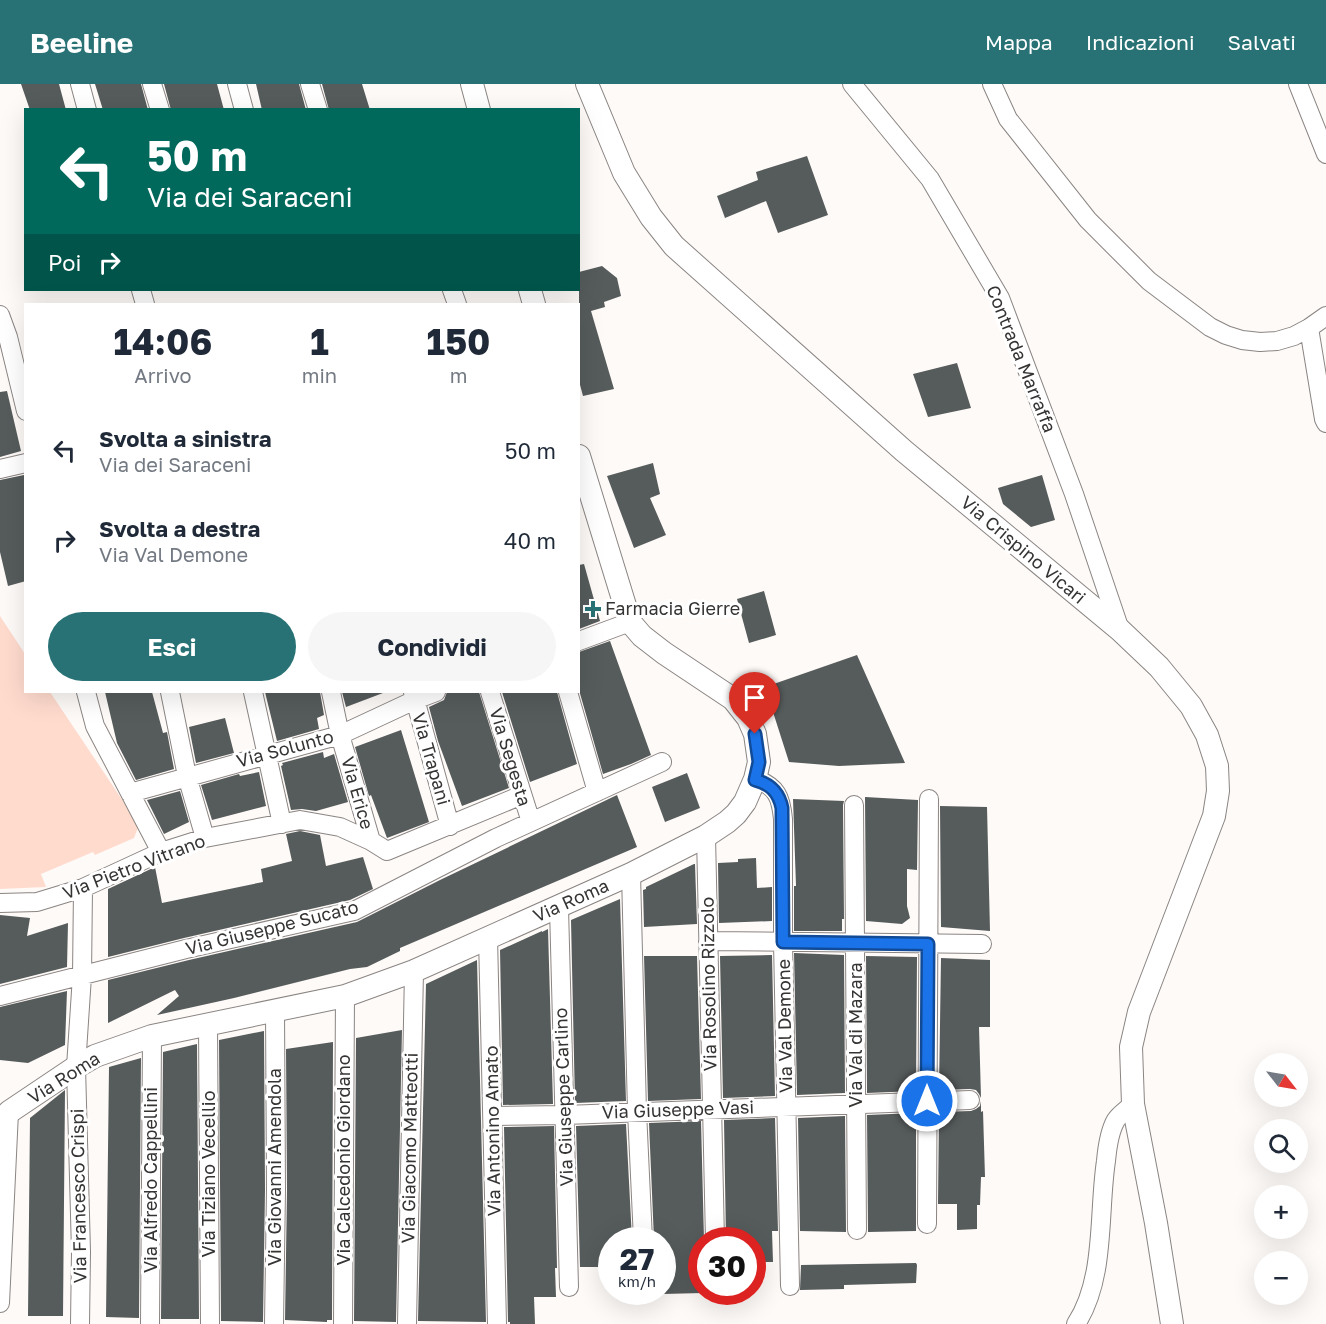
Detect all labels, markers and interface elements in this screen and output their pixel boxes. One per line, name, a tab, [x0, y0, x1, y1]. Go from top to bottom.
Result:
text: Beeline	[30, 26, 133, 59]
text: Mappa	[985, 29, 1053, 55]
text: Indicazioni	[1086, 29, 1195, 55]
text: Salvati	[1228, 29, 1296, 55]
text: 50 m	[147, 130, 247, 180]
icon: left	[48, 132, 126, 210]
text: Via dei Saraceni	[147, 181, 353, 213]
icon: right	[93, 246, 126, 279]
text: Poi	[48, 249, 81, 276]
street label: Contrada Marraffa	[982, 282, 1061, 435]
text: 14:06	[113, 320, 212, 363]
text: 1	[310, 320, 329, 363]
text: 150	[427, 320, 491, 363]
text: Arrivo	[134, 363, 191, 387]
text: min	[302, 363, 337, 387]
text: m	[450, 363, 467, 387]
text: Svolta a sinistra	[99, 425, 271, 452]
icon: left	[48, 434, 81, 467]
text: 50 m	[505, 437, 556, 464]
text: Via dei Saraceni	[99, 452, 251, 476]
street label: Via Crispino Vicari	[957, 491, 1091, 608]
text: Svolta a destra	[99, 515, 260, 542]
icon: right	[48, 524, 81, 557]
text: 40 m	[504, 527, 556, 554]
text: Via Val Demone	[99, 542, 248, 566]
place label: Farmacia Gierre	[605, 597, 740, 619]
marker: Farmacia Gierre	[586, 602, 600, 616]
button: Esci	[48, 612, 296, 681]
button: Condividi	[308, 612, 556, 681]
pin	[729, 672, 780, 734]
icon: arrive	[738, 681, 771, 714]
street label: Via Segesta	[486, 705, 536, 809]
street label: Via Trapani	[408, 710, 456, 808]
street label: Via Solunto	[234, 725, 336, 772]
street label: Via Erice	[337, 754, 379, 832]
street label: Via Pietro Vitrano	[59, 829, 208, 903]
street label: Via Roma	[529, 874, 612, 927]
street label: Via Giuseppe Sucato	[183, 895, 360, 959]
street label: Via Rosolino Rizzolo	[695, 897, 721, 1071]
street label: Via Val Demone	[772, 959, 796, 1093]
street label: Via Val di Mazara	[844, 962, 866, 1108]
street label: Via Giuseppe Carlino	[549, 1007, 577, 1187]
street label: Via Antonino Amato	[480, 1045, 504, 1217]
street label: Via Roma	[24, 1046, 103, 1108]
street label: Via Giacomo Matteotti	[396, 1052, 422, 1244]
north arrow	[1254, 1053, 1308, 1107]
map controls	[1254, 1053, 1308, 1305]
street label: Via Calcedonio Giordano	[332, 1054, 354, 1266]
street label: Via Giovanni Amendola	[263, 1068, 285, 1266]
position arrow	[895, 1069, 959, 1133]
street label: Via Alfredo Cappellini	[139, 1087, 161, 1273]
street label: Via Tiziano Vecellio	[197, 1091, 219, 1257]
street label: Via Giuseppe Vasi	[601, 1095, 755, 1123]
street label: Via Francesco Crispi	[65, 1108, 91, 1284]
button: search	[1254, 1119, 1308, 1173]
button: +	[1254, 1185, 1308, 1239]
speed limit sign: 30	[688, 1227, 766, 1305]
text: 27	[620, 1241, 654, 1277]
button: −	[1254, 1251, 1308, 1305]
text: km/h	[618, 1272, 656, 1290]

